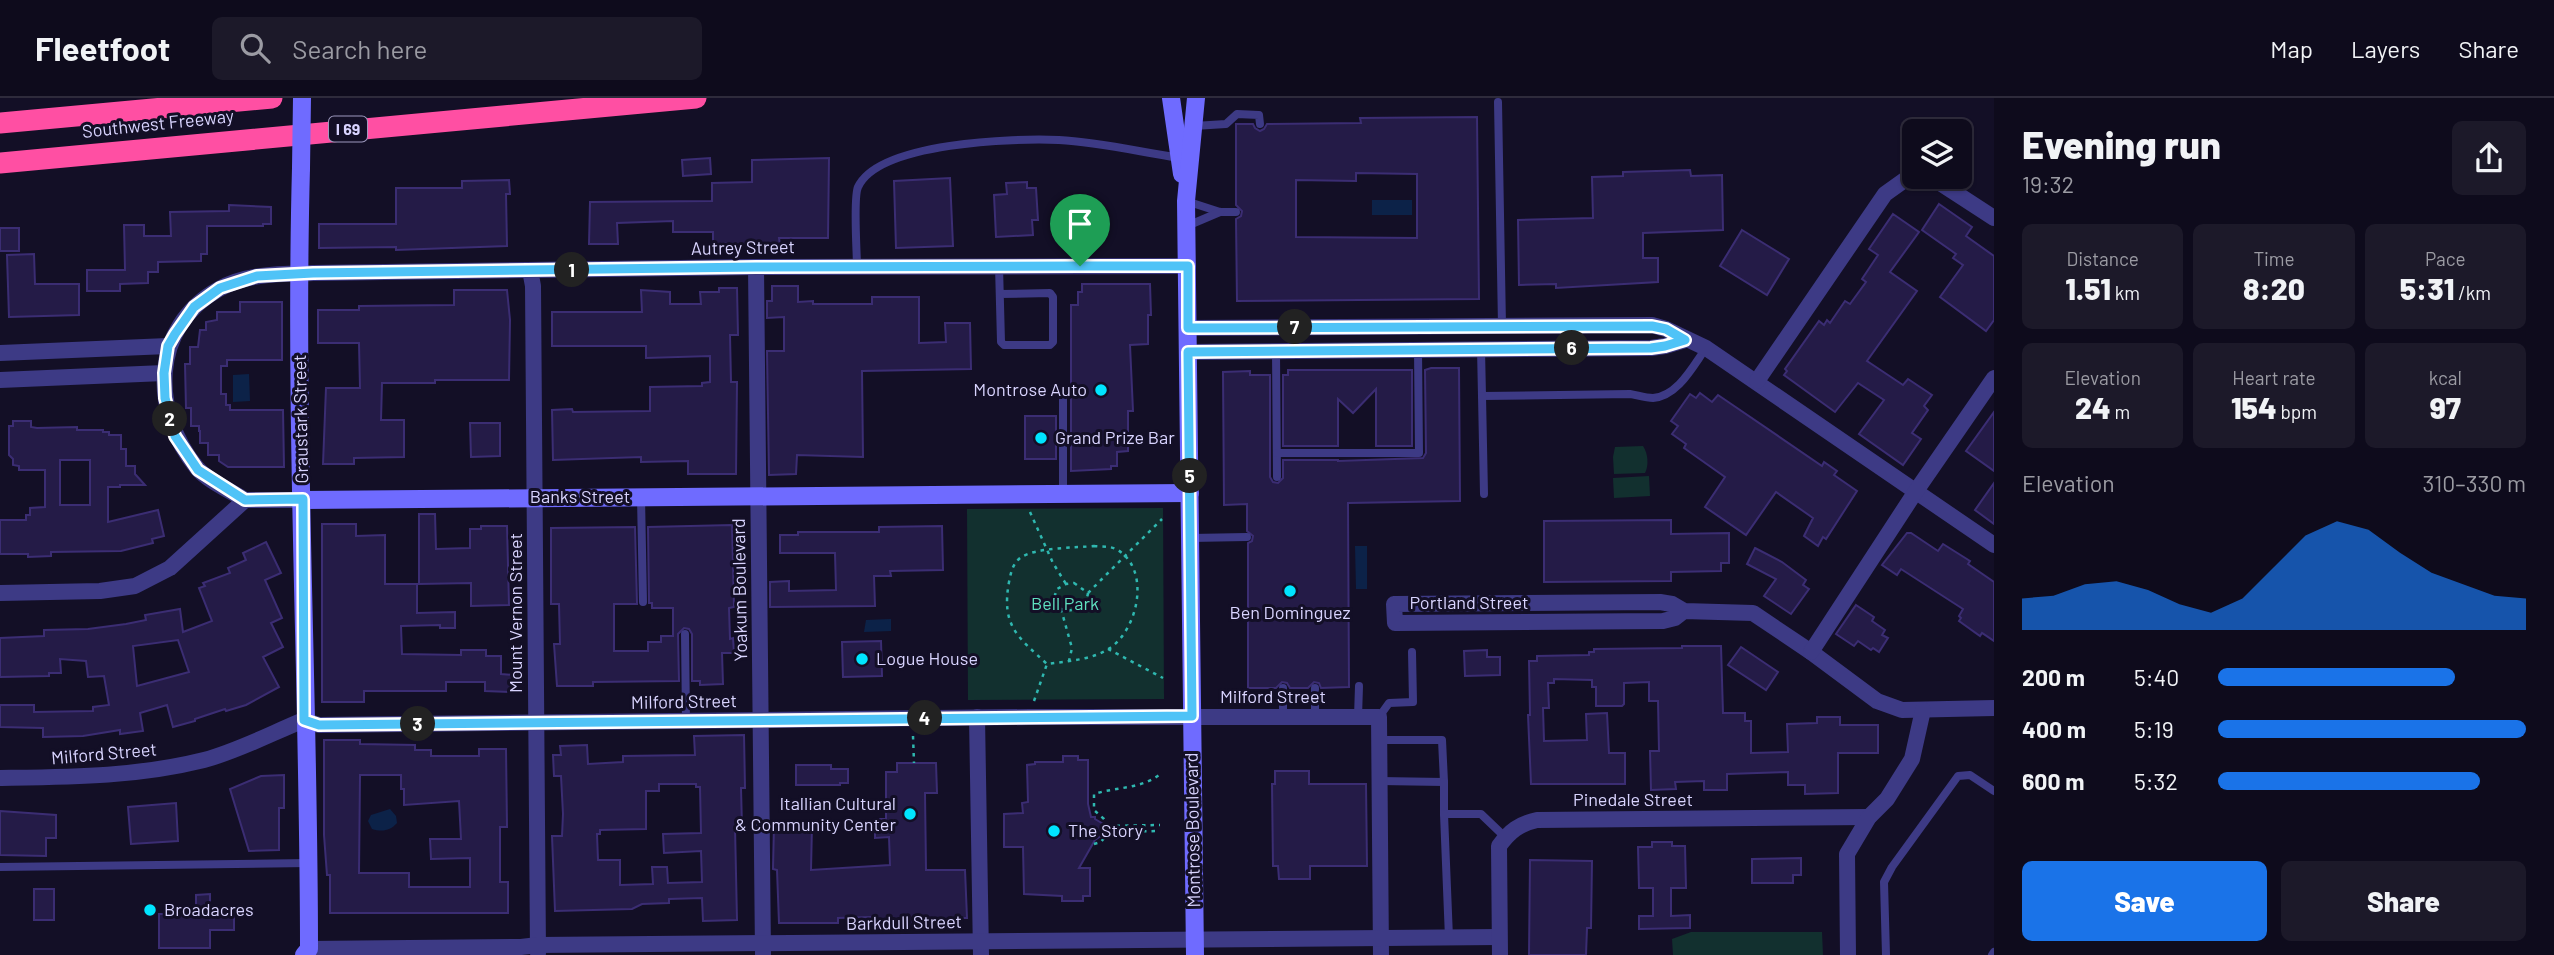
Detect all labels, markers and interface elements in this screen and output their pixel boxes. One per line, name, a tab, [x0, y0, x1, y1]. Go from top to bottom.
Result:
search box	[212, 17, 702, 80]
text: Fleetfoot	[35, 28, 170, 68]
icon: search	[236, 29, 274, 67]
text: Search here	[292, 33, 427, 64]
text: Map	[2270, 34, 2313, 63]
text: Layers	[2351, 34, 2420, 63]
text: Share	[2458, 34, 2519, 63]
street label: Southwest Freeway	[81, 104, 235, 142]
road number: I 69	[329, 117, 367, 142]
map controls	[1902, 119, 1972, 189]
button: layers	[1902, 119, 1972, 189]
text: Evening run	[2022, 121, 2221, 167]
button: share	[2452, 121, 2526, 195]
text: 19:32	[2022, 170, 2074, 198]
pin	[1050, 194, 1110, 266]
icon: arrive	[1061, 205, 1099, 243]
street label: Autrey Street	[691, 235, 795, 259]
text: Distance	[2066, 247, 2139, 270]
text: Time	[2253, 247, 2295, 270]
text: Pace	[2425, 247, 2466, 270]
pin: 1	[554, 252, 590, 288]
text: 1	[568, 258, 575, 281]
text: 1.51	[2065, 270, 2111, 306]
text: 8:20	[2243, 270, 2305, 306]
text: 5:31	[2400, 270, 2454, 306]
text: km	[2111, 281, 2140, 304]
text: /km	[2454, 281, 2491, 304]
pin: 7	[1278, 310, 1312, 344]
text: 7	[1290, 315, 1299, 338]
pin: 6	[1554, 330, 1590, 366]
text: 6	[1566, 336, 1577, 359]
street label: Graustark Street	[288, 354, 312, 484]
text: Elevation	[2064, 366, 2141, 389]
text: Heart rate	[2232, 366, 2316, 389]
text: kcal	[2429, 366, 2462, 389]
place label: Montrose Auto	[973, 378, 1087, 400]
marker: Montrose Auto	[1093, 382, 1109, 398]
text: 24	[2075, 389, 2111, 425]
text: 154	[2231, 389, 2277, 425]
text: 97	[2430, 389, 2461, 425]
text: m	[2111, 400, 2130, 423]
text: bpm	[2277, 400, 2317, 423]
pin: 2	[152, 402, 188, 436]
text: 2	[164, 407, 175, 430]
place label: Grand Prize Bar	[1055, 426, 1175, 448]
marker: Grand Prize Bar	[1033, 430, 1049, 446]
pin: 5	[1172, 458, 1208, 494]
text: 5	[1184, 464, 1195, 487]
text: Elevation	[2022, 469, 2115, 497]
text: 310–330 m	[2423, 469, 2526, 497]
street label: Banks Street	[530, 485, 630, 507]
street label: Yoakum Boulevard	[727, 518, 751, 662]
street label: Mount Vernon Street	[504, 533, 526, 693]
marker: Ben Dominguez	[1282, 583, 1298, 599]
street label: Portland Street	[1410, 591, 1528, 613]
park label: Bell Park	[1031, 592, 1099, 614]
place label: Ben Dominguez	[1229, 601, 1351, 623]
place label: Logue House	[876, 647, 978, 669]
marker: Logue House	[854, 651, 870, 667]
text: 200 m	[2022, 663, 2085, 691]
text: 5:40	[2134, 663, 2179, 691]
street label: Milford Street	[1220, 685, 1326, 707]
street label: Milford Street	[631, 689, 737, 713]
pin: 4	[908, 700, 942, 736]
pin: 3	[400, 706, 436, 742]
text: 4	[919, 706, 930, 729]
text: 3	[412, 712, 423, 735]
text: 400 m	[2022, 715, 2086, 743]
text: 5:19	[2134, 715, 2174, 743]
street label: Milford Street	[50, 737, 158, 769]
street label: Montrose Boulevard	[1180, 752, 1204, 908]
text: 600 m	[2022, 767, 2084, 795]
text: 5:32	[2134, 767, 2178, 795]
street label: Pinedale Street	[1573, 788, 1693, 810]
place label: Itallian Cultural & Community Center	[735, 792, 896, 835]
marker: Itallian Cultural & Community Center	[902, 806, 918, 822]
place label: The Story	[1068, 819, 1143, 841]
marker: The Story	[1046, 823, 1062, 839]
button: Save	[2022, 861, 2267, 941]
button: Share	[2281, 861, 2526, 941]
place label: Broadacres	[164, 898, 254, 920]
marker: Broadacres	[142, 902, 158, 918]
street label: Barkdull Street	[846, 910, 962, 934]

